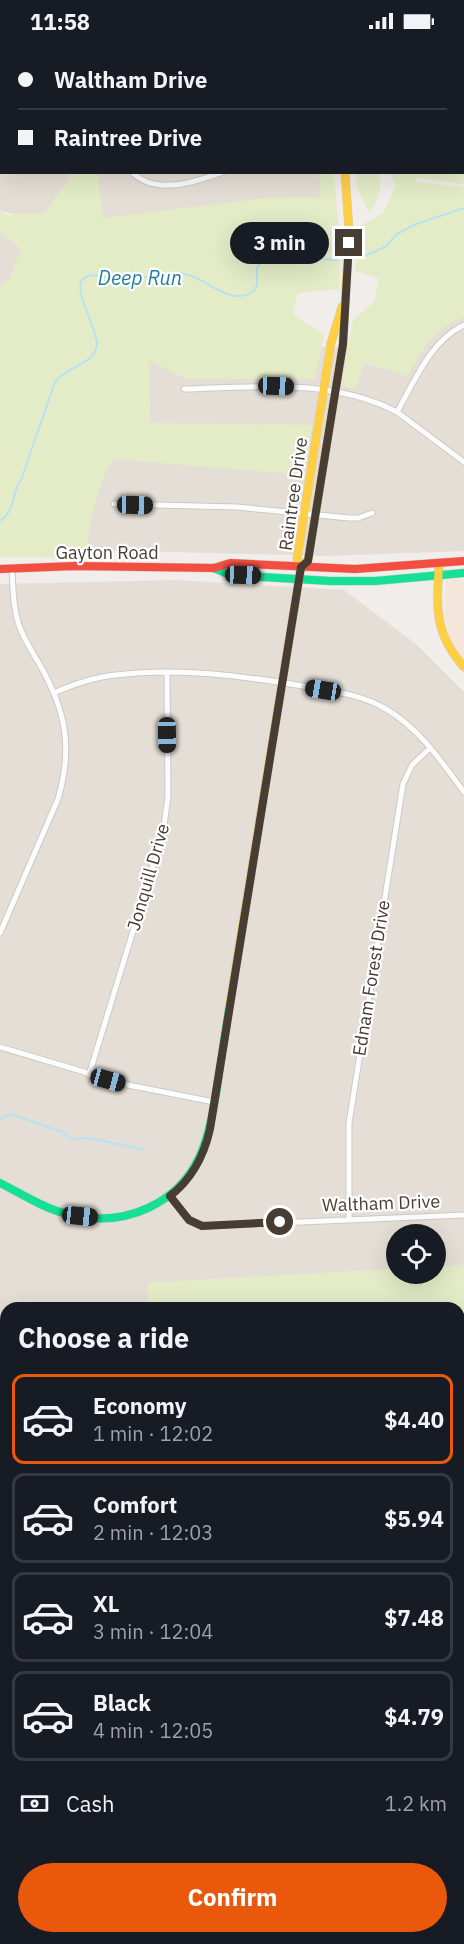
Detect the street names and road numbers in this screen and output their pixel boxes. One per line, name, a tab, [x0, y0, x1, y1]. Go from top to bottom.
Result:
street label: Raintree Drive	[274, 436, 312, 552]
street label: Gayton Road	[55, 541, 159, 564]
street label: Jonquill Drive	[122, 821, 174, 933]
street label: Ednam Forest Drive	[347, 898, 395, 1058]
street label: Waltham Drive	[322, 1189, 441, 1217]

